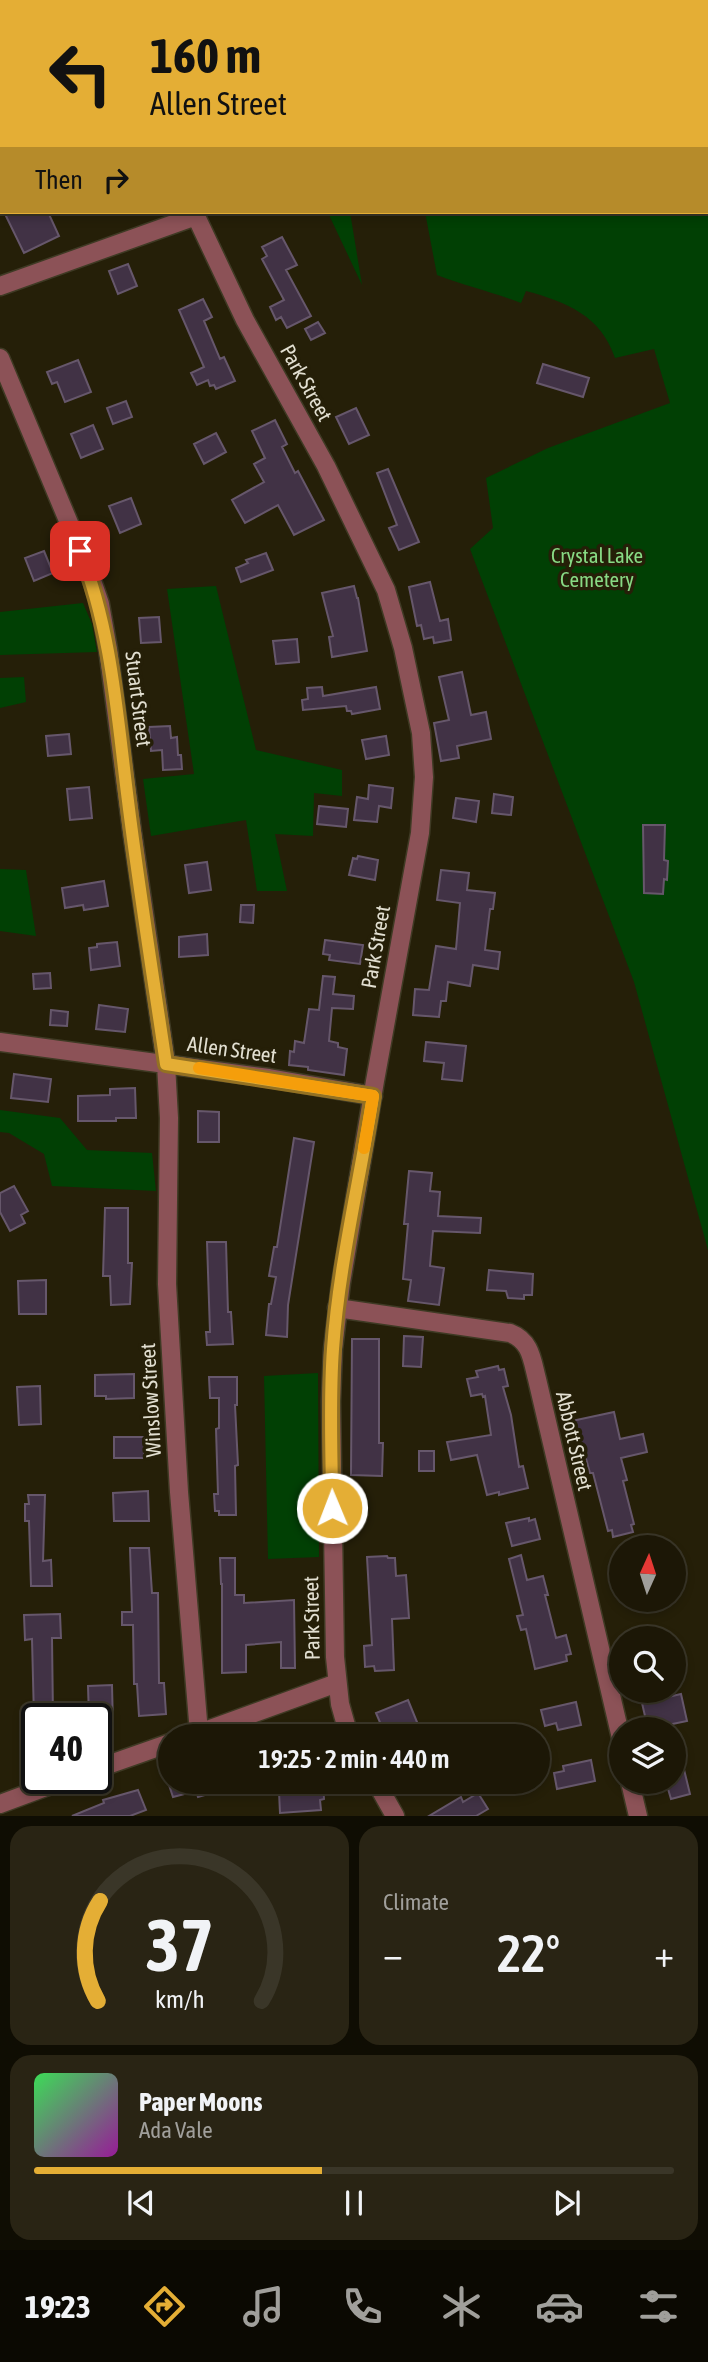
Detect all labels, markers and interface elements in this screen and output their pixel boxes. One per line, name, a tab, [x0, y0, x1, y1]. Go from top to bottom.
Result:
text: 160 m	[150, 27, 261, 83]
icon: left	[35, 28, 126, 119]
text: Allen Street	[150, 85, 287, 122]
icon: right	[97, 161, 135, 199]
text: Then	[35, 165, 83, 195]
street label: Park Street	[276, 340, 338, 425]
pin	[50, 521, 110, 581]
icon: arrive	[61, 532, 99, 570]
park label: Crystal Lake Cemetery	[551, 543, 643, 591]
street label: Stuart Street	[121, 650, 157, 748]
street label: Park Street	[356, 903, 394, 990]
street label: Allen Street	[186, 1031, 278, 1067]
street label: Winslow Street	[135, 1342, 165, 1458]
street label: Abbott Street	[552, 1389, 598, 1493]
position arrow	[295, 1471, 369, 1545]
north arrow	[609, 1535, 686, 1612]
map controls	[609, 1535, 686, 1794]
street label: Park Street	[298, 1576, 324, 1660]
button: search	[609, 1626, 686, 1703]
speed limit sign: 40	[21, 1703, 112, 1794]
button: layers	[609, 1717, 686, 1794]
text: 19:25 · 2 min · 440 m	[259, 1744, 449, 1774]
text: Climate	[383, 1889, 449, 1915]
text: 37	[145, 1904, 214, 1987]
text: 22°	[497, 1923, 560, 1983]
text: −	[383, 1932, 403, 1975]
text: +	[654, 1932, 674, 1975]
text: km/h	[155, 1985, 204, 2013]
text: Paper Moons	[139, 2087, 262, 2117]
text: Ada Vale	[139, 2117, 213, 2143]
icon: previous	[122, 2184, 160, 2222]
icon: pause	[335, 2184, 373, 2222]
icon: next	[548, 2184, 586, 2222]
icon: directions	[140, 2282, 189, 2331]
icon: music	[239, 2282, 288, 2331]
icon: phone	[338, 2282, 387, 2331]
icon: climate	[437, 2282, 486, 2331]
icon: car	[535, 2282, 584, 2331]
icon: filters	[634, 2282, 683, 2331]
text: 19:23	[25, 2288, 91, 2325]

